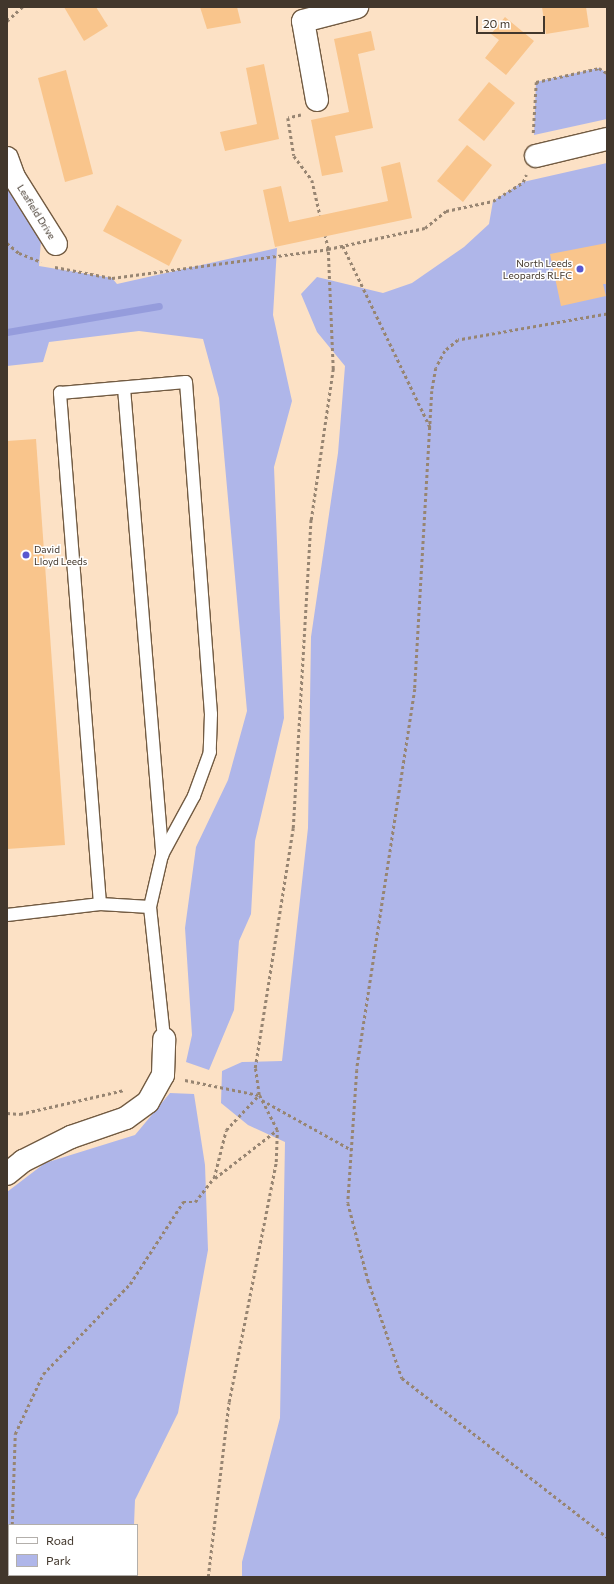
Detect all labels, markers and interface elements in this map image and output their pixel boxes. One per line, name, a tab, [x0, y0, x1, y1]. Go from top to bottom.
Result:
scale bar	[478, 8, 547, 34]
text: 20 m	[483, 16, 510, 30]
street label: Leafield Drive	[14, 182, 58, 242]
place label: North Leeds Leopards RLFC	[503, 257, 572, 280]
marker: North Leeds Leopards RLFC	[575, 264, 585, 274]
place label: David Lloyd Leeds	[34, 543, 87, 566]
marker: David Lloyd Leeds	[21, 550, 31, 560]
legend	[8, 1524, 138, 1576]
text: Road	[46, 1533, 74, 1547]
text: Park	[46, 1553, 71, 1567]

